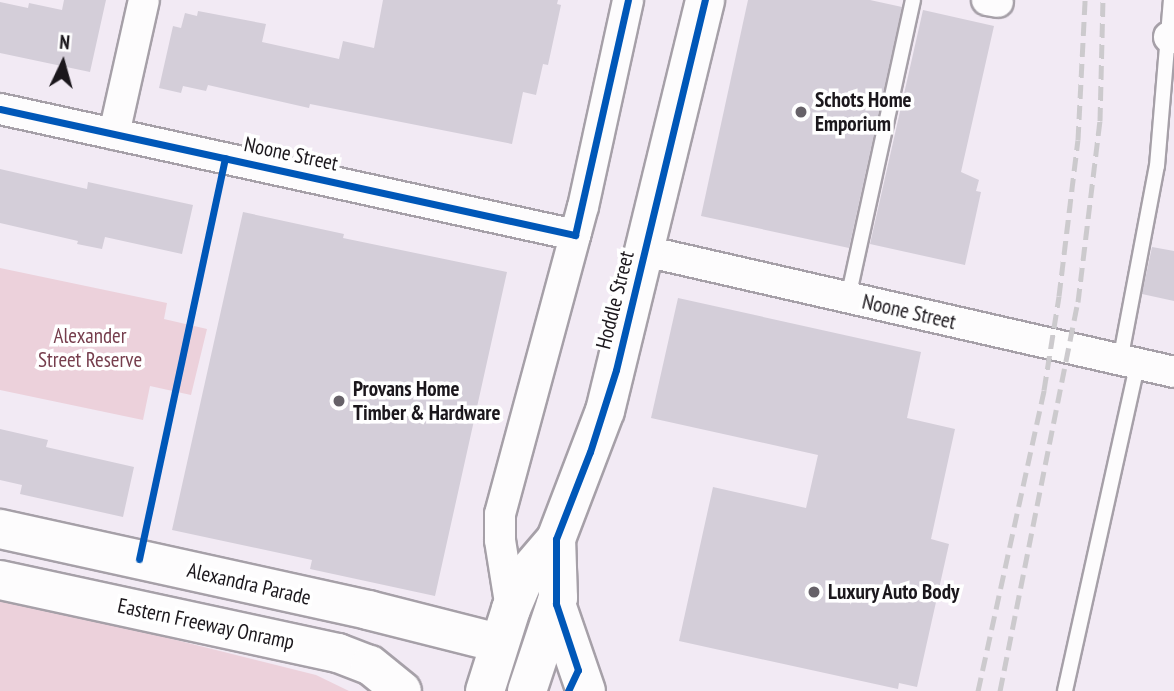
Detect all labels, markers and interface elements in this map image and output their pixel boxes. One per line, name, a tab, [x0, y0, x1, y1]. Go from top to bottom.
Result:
north arrow	[28, 28, 98, 98]
text: N	[59, 30, 71, 54]
place label: Schots Home Emporium	[815, 87, 912, 137]
marker: Schots Home Emporium	[793, 104, 809, 120]
street label: Noone Street	[242, 132, 340, 176]
street label: Hoddle Street	[591, 248, 639, 352]
street label: Noone Street	[860, 289, 958, 335]
park label: Alexander Street Reserve	[38, 323, 142, 373]
place label: Provans Home Timber & Hardware	[353, 376, 500, 426]
marker: Provans Home Timber & Hardware	[331, 393, 347, 409]
street label: Alexandra Parade	[185, 558, 313, 610]
place label: Luxury Auto Body	[828, 579, 961, 605]
marker: Luxury Auto Body	[806, 584, 822, 600]
street label: Eastern Freeway Onramp	[115, 593, 297, 655]

